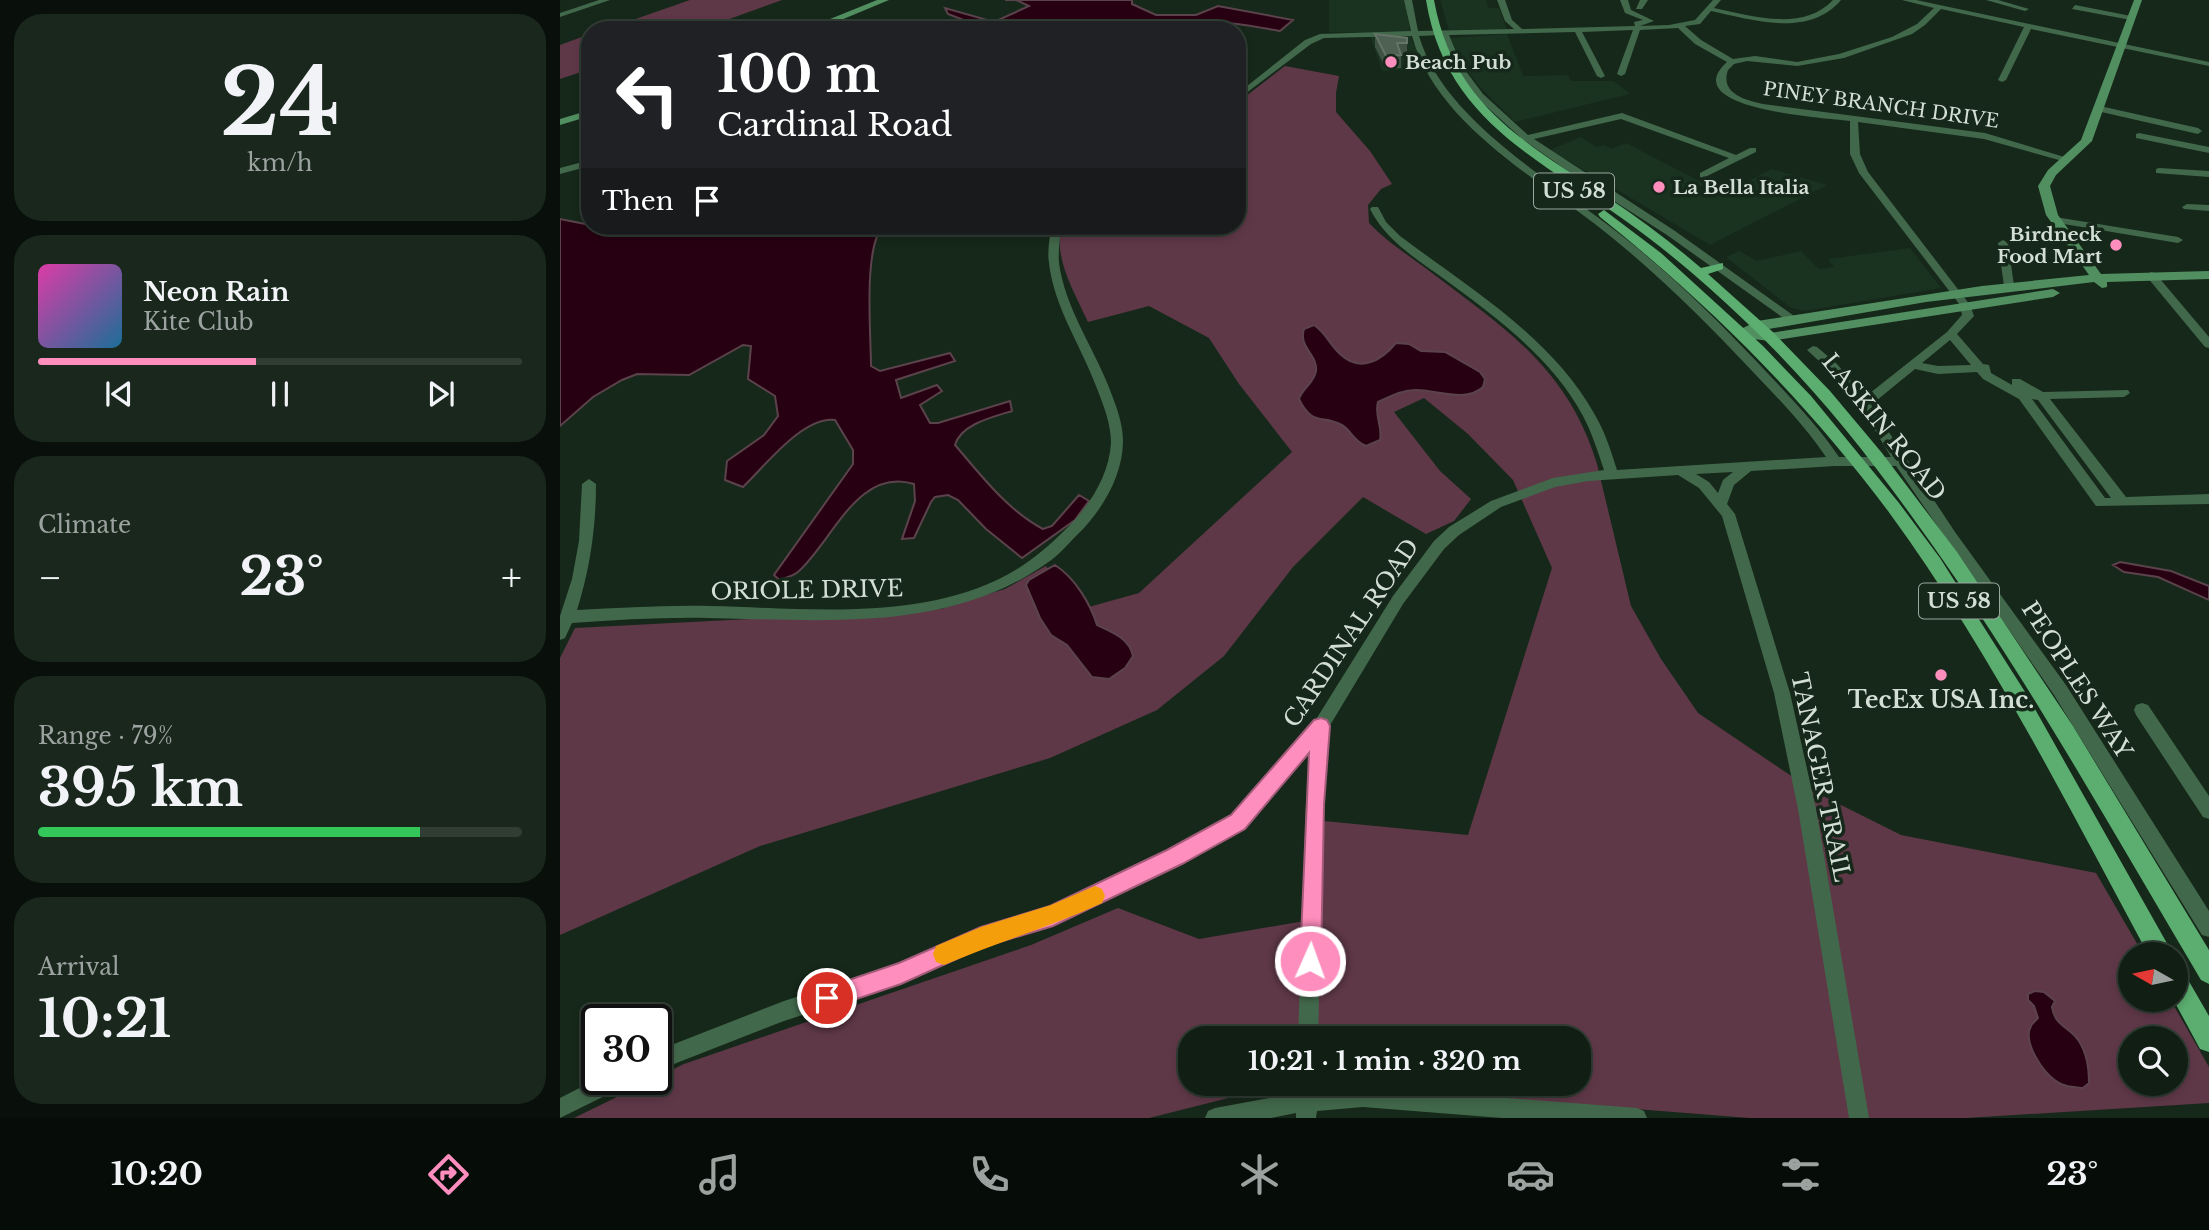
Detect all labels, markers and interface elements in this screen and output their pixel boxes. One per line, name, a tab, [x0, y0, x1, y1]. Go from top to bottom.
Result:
text: 100 m	[717, 44, 880, 105]
text: 24	[220, 47, 340, 160]
icon: left	[602, 49, 693, 140]
place label: Beach Pub	[1405, 51, 1512, 74]
marker: Beach Pub	[1383, 54, 1399, 70]
street label: PINEY BRANCH DRIVE	[1762, 77, 2000, 133]
text: Cardinal Road	[717, 105, 952, 145]
text: km/h	[247, 149, 313, 177]
road number: US 58	[1534, 174, 1614, 208]
place label: La Bella Italia	[1673, 176, 1810, 199]
marker: La Bella Italia	[1651, 179, 1667, 195]
icon: arrive	[688, 182, 726, 220]
text: Then	[602, 185, 674, 217]
place label: Birdneck Food Mart	[1997, 223, 2103, 268]
marker: Birdneck Food Mart	[2108, 237, 2124, 253]
text: Neon Rain	[143, 276, 289, 308]
text: Kite Club	[143, 308, 254, 336]
street label: LASKIN ROAD	[1816, 348, 1952, 506]
icon: previous	[100, 375, 138, 413]
icon: pause	[261, 375, 299, 413]
icon: next	[422, 375, 460, 413]
text: Climate	[38, 511, 131, 539]
street label: CARDINAL ROAD	[1277, 533, 1425, 733]
text: 23°	[239, 545, 324, 609]
text: −	[38, 554, 62, 601]
text: +	[501, 554, 522, 601]
street label: ORIOLE DRIVE	[710, 574, 904, 606]
road number: US 58	[1919, 584, 1999, 618]
street label: PEOPLES WAY	[2016, 596, 2138, 764]
marker: TecEx USA Inc.	[1933, 667, 1949, 683]
street label: TANAGER TRAIL	[1785, 670, 1857, 884]
place label: TecEx USA Inc.	[1848, 686, 2034, 714]
text: Range · 79%	[38, 722, 173, 750]
text: 395 km	[38, 756, 243, 820]
position arrow	[1273, 924, 1347, 998]
north arrow	[2118, 942, 2188, 1012]
map controls	[2118, 942, 2188, 1096]
text: Arrival	[38, 953, 119, 981]
pin	[797, 968, 857, 1028]
icon: arrive	[808, 979, 846, 1017]
text: 10:21	[38, 987, 171, 1051]
speed limit sign: 30	[581, 1004, 672, 1095]
button: search	[2118, 1026, 2188, 1096]
text: 10:21 · 1 min · 320 m	[1248, 1045, 1521, 1077]
icon: directions	[424, 1150, 473, 1199]
icon: music	[695, 1150, 744, 1199]
icon: phone	[965, 1150, 1014, 1199]
icon: climate	[1235, 1150, 1284, 1199]
icon: car	[1506, 1150, 1555, 1199]
icon: filters	[1776, 1150, 1825, 1199]
text: 10:20	[111, 1154, 203, 1194]
text: 23°	[2046, 1154, 2098, 1194]

